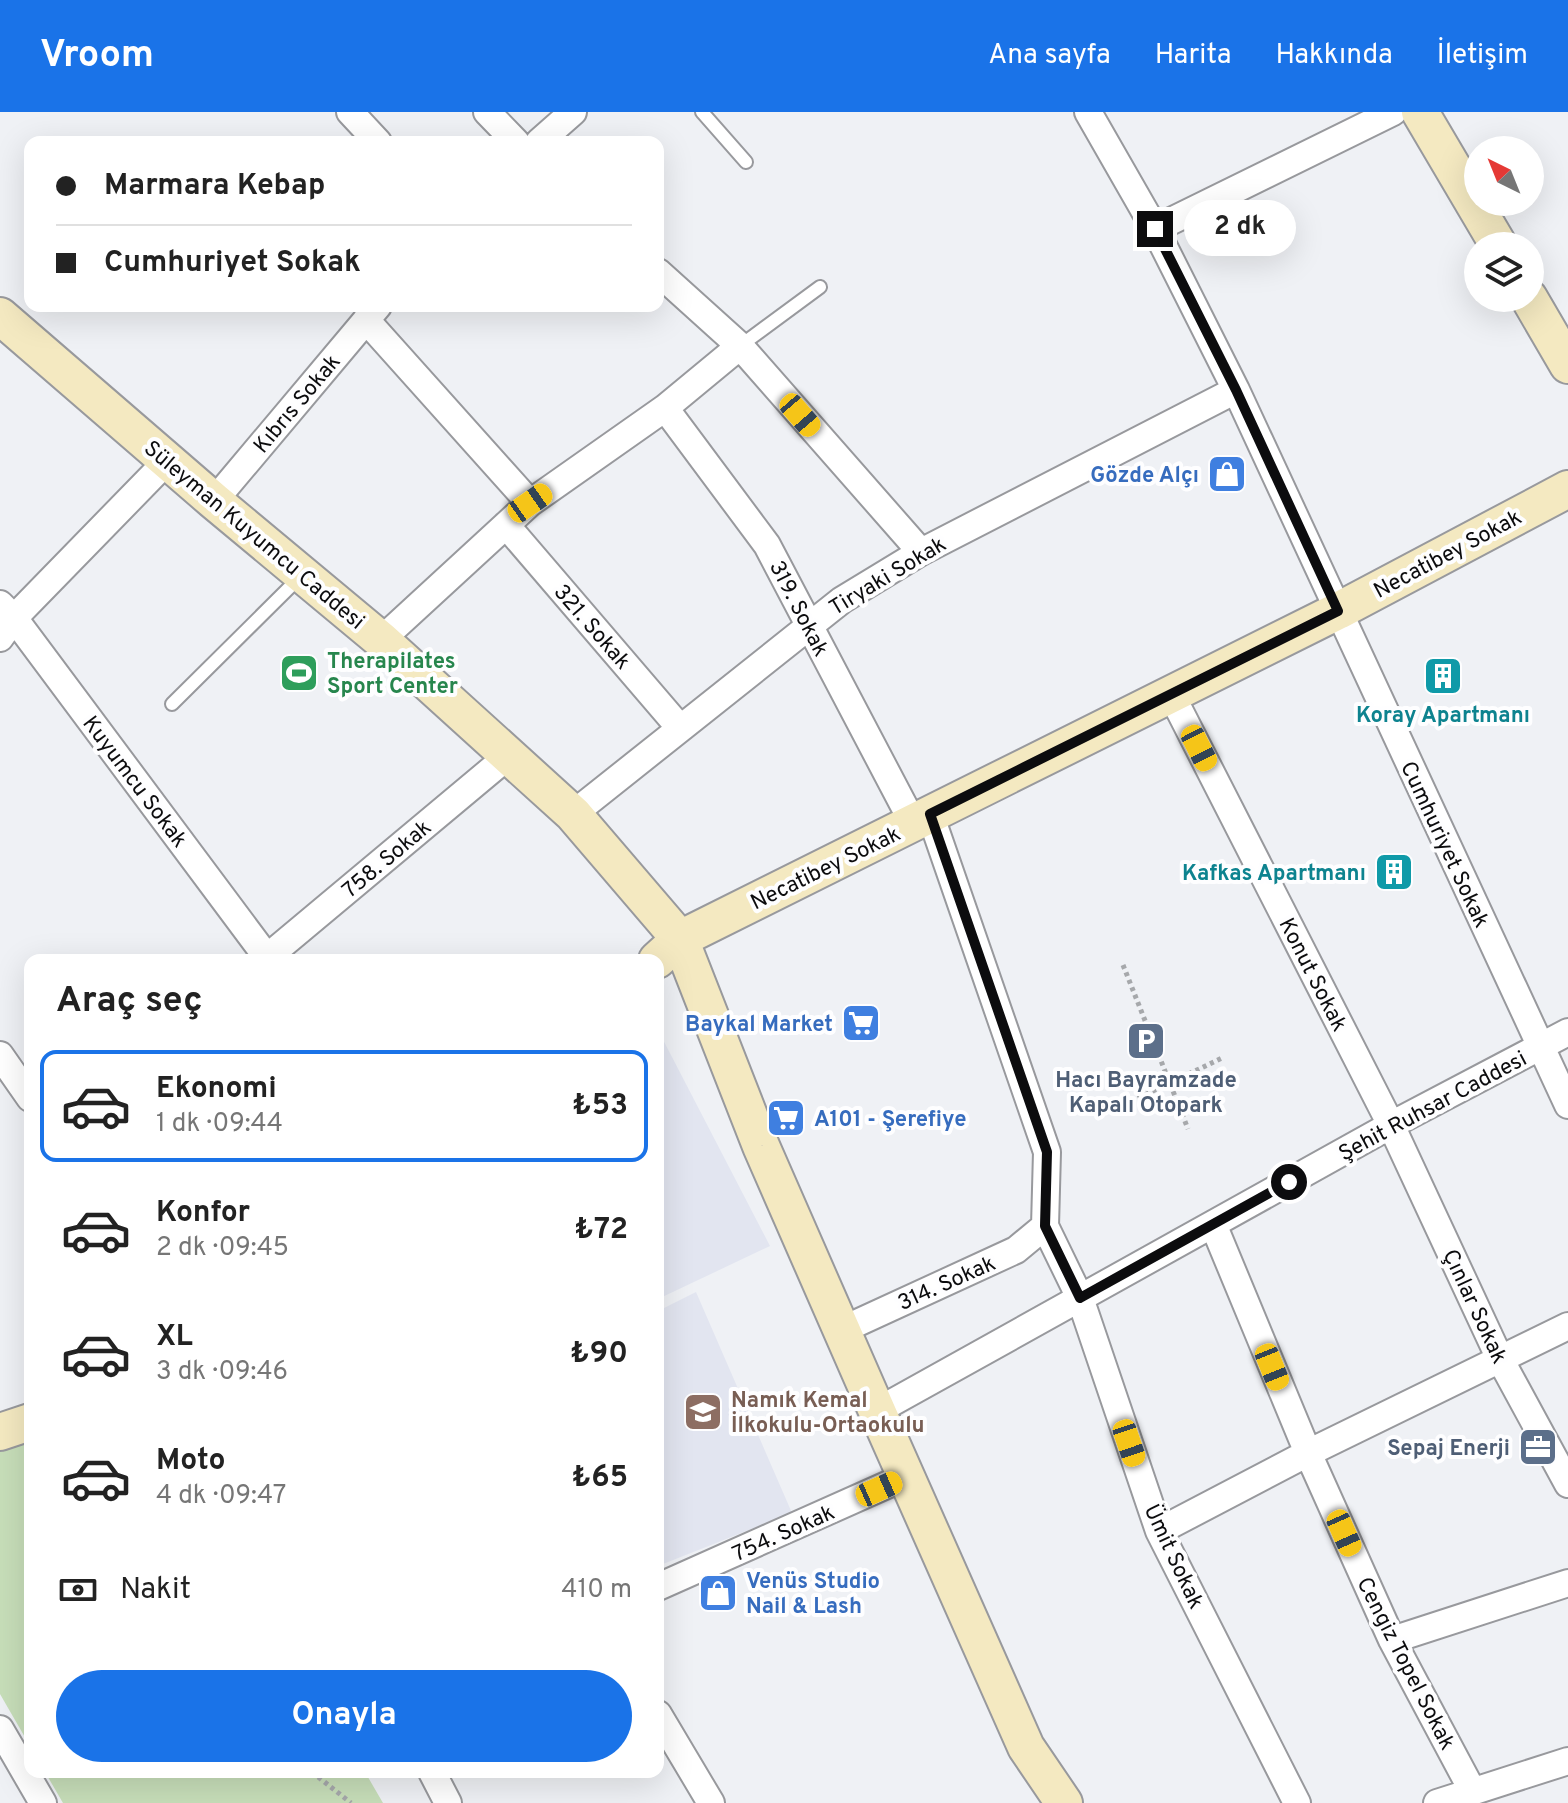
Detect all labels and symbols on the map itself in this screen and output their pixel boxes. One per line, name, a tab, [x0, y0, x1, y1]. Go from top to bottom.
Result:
north arrow	[1464, 136, 1544, 216]
callout: 2 dk	[1183, 201, 1295, 257]
route end	[1137, 211, 1173, 247]
street label: Kıbrıs Sokak	[249, 349, 347, 460]
car	[775, 389, 825, 441]
street label: Süleyman Kuyumcu Caddesi	[138, 436, 369, 636]
shop icon: Gözde Alçı	[1206, 453, 1248, 495]
place label: Gözde Alçı	[1090, 463, 1199, 490]
car	[503, 479, 557, 527]
street label: Necatibey Sokak	[1370, 505, 1527, 606]
street label: Tiryaki Sokak	[825, 532, 952, 623]
street label: 319. Sokak	[762, 557, 833, 662]
street label: 321. Sokak	[547, 580, 635, 676]
place label: Therapilates Sport Center	[327, 649, 458, 701]
sports icon: Therapilates Sport Center	[278, 652, 320, 694]
building icon: Koray Apartmanı	[1422, 655, 1464, 697]
place label: Koray Apartmanı	[1356, 703, 1530, 730]
street label: Kuyumcu Sokak	[76, 711, 192, 854]
car	[1177, 721, 1221, 775]
street label: Cumhuriyet Sokak	[1393, 758, 1494, 933]
street label: 758. Sokak	[338, 815, 438, 905]
street label: Necatibey Sokak	[747, 821, 906, 917]
building icon: Kafkas Apartmanı	[1373, 851, 1415, 893]
place label: Kafkas Apartmanı	[1182, 861, 1366, 888]
street label: Konut Sokak	[1272, 914, 1352, 1036]
supermarket icon: Baykal Market	[840, 1002, 882, 1044]
place label: Baykal Market	[685, 1012, 833, 1039]
parking icon: Hacı Bayramzade Kapalı Otopark	[1125, 1020, 1167, 1062]
street label: Şehit Ruhsar Caddesi	[1334, 1046, 1532, 1168]
place label: Hacı Bayramzade Kapalı Otopark	[1055, 1068, 1237, 1120]
supermarket icon: A101 - Şerefiye	[765, 1097, 807, 1139]
place label: A101 - Şerefiye	[814, 1107, 966, 1134]
route start	[1271, 1164, 1307, 1200]
street label: Çınlar Sokak	[1435, 1246, 1512, 1369]
street label: 314. Sokak	[894, 1251, 1000, 1318]
car	[1252, 1340, 1292, 1394]
place label: Namık Kemal İlkokulu-Ortaokulu	[731, 1388, 925, 1440]
school or university icon: Namık Kemal İlkokulu-Ortaokulu	[682, 1391, 724, 1433]
car	[1110, 1416, 1148, 1470]
office icon: Sepaj Enerji	[1517, 1426, 1559, 1468]
place label: Sepaj Enerji	[1387, 1436, 1510, 1463]
car	[852, 1468, 906, 1510]
street label: 754. Sokak	[729, 1500, 839, 1569]
street label: Ümit Sokak	[1137, 1500, 1211, 1614]
car	[1323, 1506, 1365, 1560]
place label: Venüs Studio Nail & Lash	[746, 1569, 880, 1621]
shop icon: Venüs Studio Nail & Lash	[697, 1572, 739, 1614]
street label: Cengiz Topel Sokak	[1350, 1573, 1460, 1755]

